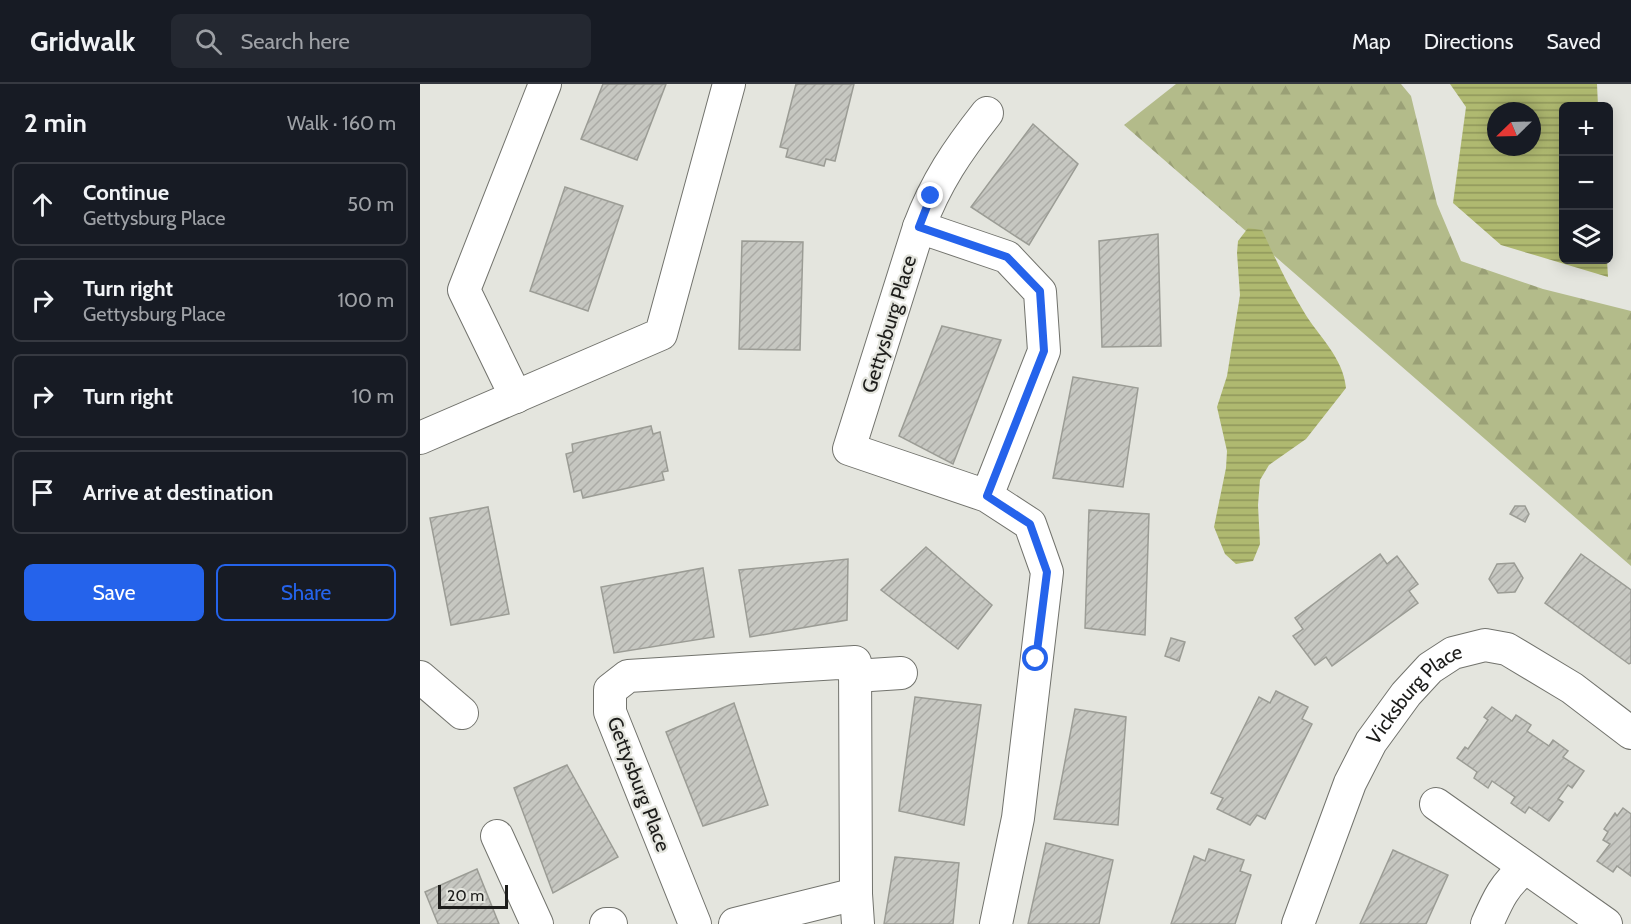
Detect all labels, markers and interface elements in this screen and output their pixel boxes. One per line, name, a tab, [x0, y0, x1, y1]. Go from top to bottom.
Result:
search box	[171, 14, 591, 68]
text: Gridwalk	[30, 24, 135, 58]
icon: search	[192, 25, 225, 58]
text: Search here	[240, 28, 350, 55]
text: Map	[1352, 29, 1391, 54]
text: Directions	[1424, 29, 1513, 54]
text: Saved	[1546, 29, 1601, 54]
north arrow	[1487, 102, 1541, 156]
map controls	[1559, 102, 1613, 264]
button: +	[1559, 102, 1613, 156]
text: 2 min	[24, 107, 87, 139]
text: Walk · 160 m	[287, 111, 396, 135]
button: −	[1559, 156, 1613, 210]
text: Continue	[83, 179, 169, 206]
route end	[917, 182, 943, 208]
icon: ahead	[26, 188, 59, 221]
text: 50 m	[347, 192, 394, 216]
text: Gettysburg Place	[83, 206, 225, 230]
button: layers	[1559, 210, 1613, 264]
street label: Gettysburg Place	[857, 252, 921, 396]
text: Turn right	[83, 275, 173, 302]
icon: right	[26, 284, 59, 317]
text: 100 m	[338, 288, 394, 312]
text: Gettysburg Place	[83, 302, 225, 326]
icon: right	[26, 380, 59, 413]
text: Turn right	[83, 383, 173, 410]
text: 10 m	[351, 384, 394, 408]
icon: arrive	[26, 476, 59, 509]
text: Arrive at destination	[83, 479, 273, 506]
button: Save	[24, 564, 204, 621]
button: Share	[216, 564, 396, 621]
street label: Vicksburg Place	[1361, 639, 1464, 749]
route start	[1022, 645, 1048, 671]
street label: Gettysburg Place	[602, 713, 676, 855]
scale bar	[438, 882, 508, 910]
text: 20 m	[447, 886, 484, 905]

